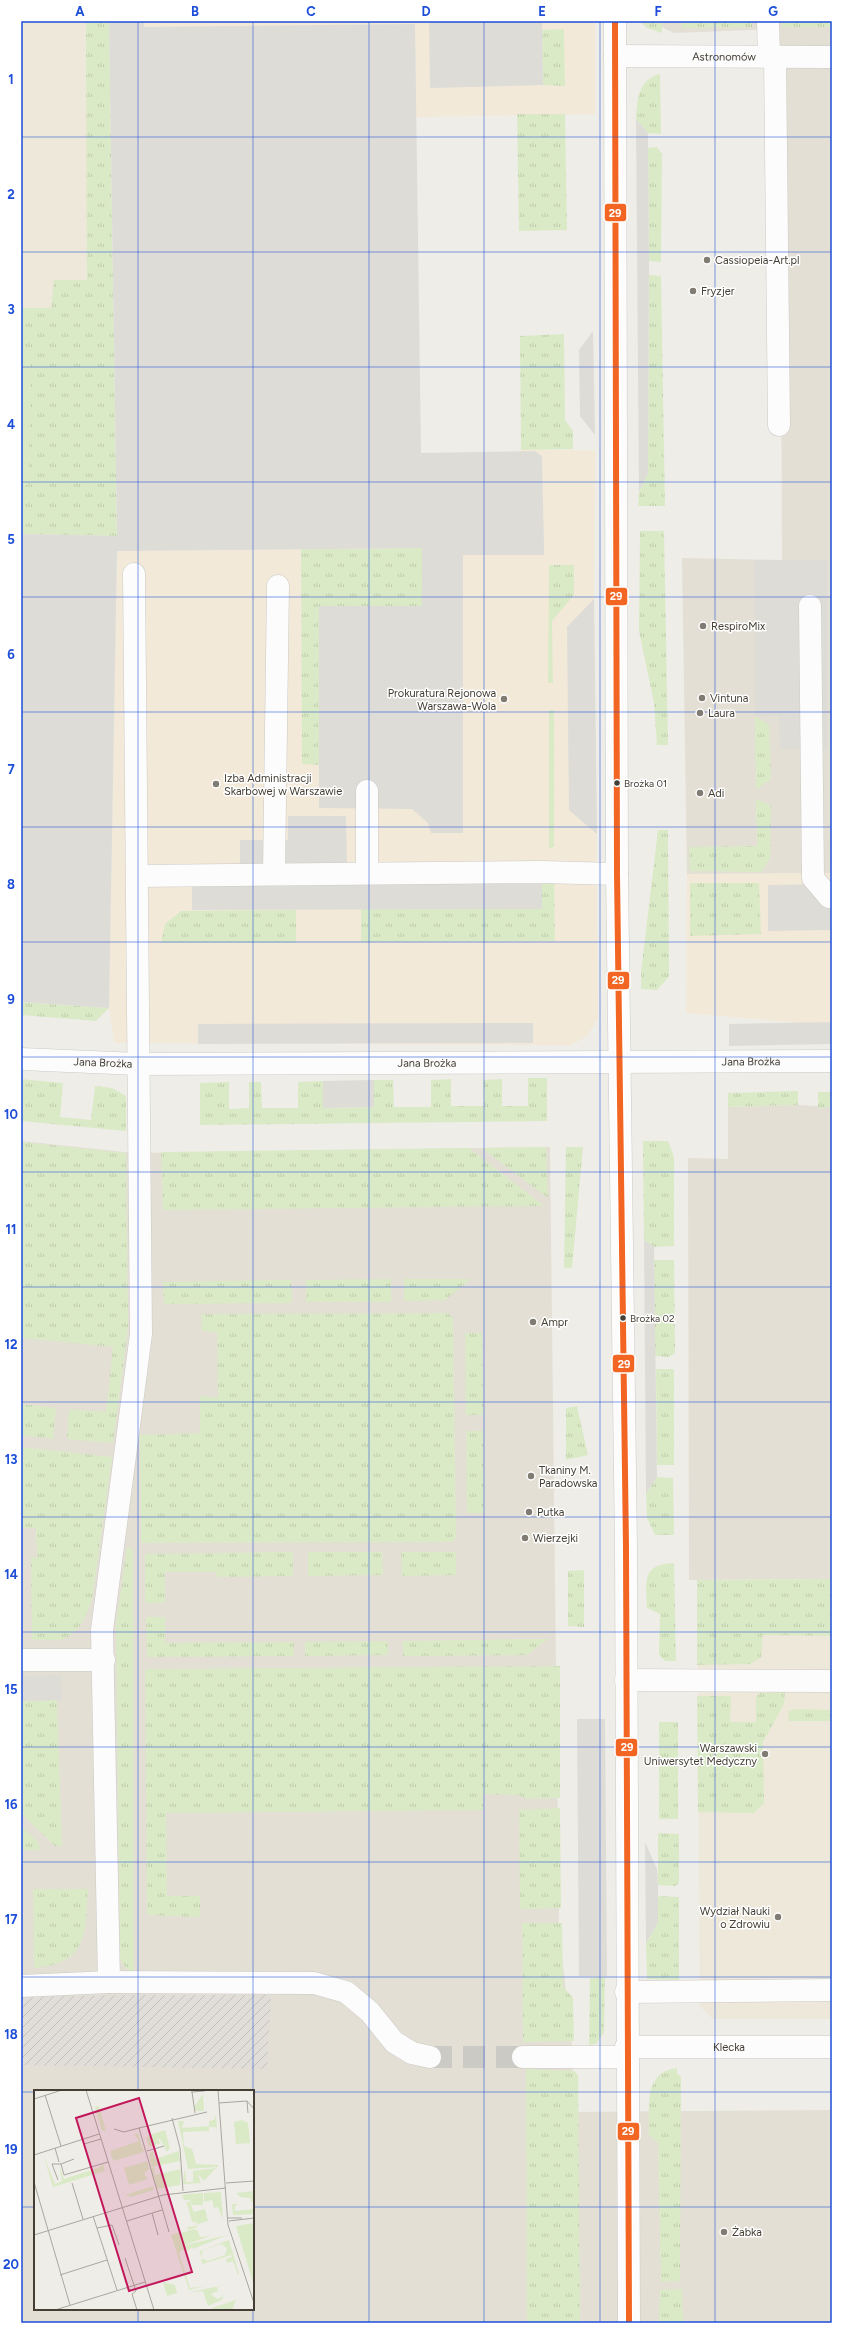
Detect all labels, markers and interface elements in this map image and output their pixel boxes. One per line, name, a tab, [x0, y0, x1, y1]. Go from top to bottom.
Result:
text: A	[75, 4, 85, 19]
text: B	[191, 4, 199, 19]
text: C	[306, 4, 316, 19]
text: D	[421, 4, 431, 19]
text: E	[538, 4, 546, 19]
text: F	[654, 4, 662, 19]
text: G	[768, 4, 778, 19]
street label: Astronomów	[692, 50, 756, 64]
text: 1	[8, 72, 14, 87]
text: 2	[7, 187, 15, 202]
line badge: 29	[604, 203, 627, 222]
text: 29	[609, 207, 621, 220]
place label: Cassiopeia-Art.pl	[715, 254, 800, 267]
marker: Cassiopeia-Art.pl	[702, 255, 712, 265]
place label: Fryzjer	[701, 285, 735, 298]
marker: Fryzjer	[688, 286, 698, 296]
text: 3	[7, 302, 15, 317]
text: 4	[7, 417, 15, 432]
text: 5	[7, 532, 15, 547]
line badge: 29	[605, 587, 628, 606]
text: 29	[610, 590, 622, 603]
place label: RespiroMix	[711, 620, 766, 633]
marker: RespiroMix	[698, 621, 708, 631]
text: 6	[7, 647, 15, 662]
place label: Prokuratura Rejonowa Warszawa-Wola	[388, 687, 496, 713]
place label: Vintuna	[710, 692, 748, 705]
marker: Vintuna	[697, 693, 707, 703]
marker: Prokuratura Rejonowa Warszawa-Wola	[499, 694, 509, 704]
place label: Laura	[708, 707, 735, 720]
marker: Laura	[695, 708, 705, 718]
text: 7	[7, 762, 15, 777]
place label: Izba Administracji Skarbowej w Warszawie	[224, 772, 342, 798]
place label: Brożka 01	[624, 777, 667, 790]
marker: Brożka 01	[612, 778, 622, 788]
marker: Izba Administracji Skarbowej w Warszawie	[211, 779, 221, 789]
place label: Adi	[708, 787, 724, 800]
marker: Adi	[695, 788, 705, 798]
text: 8	[7, 877, 15, 892]
line badge: 29	[607, 971, 630, 990]
text: 29	[612, 974, 624, 987]
text: 9	[7, 992, 15, 1007]
street label: Jana Brożka	[73, 1055, 133, 1071]
street label: Jana Brożka	[721, 1055, 780, 1068]
street label: Jana Brożka	[397, 1057, 456, 1070]
text: 10	[4, 1107, 18, 1122]
text: 11	[6, 1222, 16, 1237]
place label: Brożka 02	[630, 1312, 675, 1325]
marker: Brożka 02	[618, 1313, 628, 1323]
place label: Ampr	[541, 1316, 568, 1329]
marker: Ampr	[528, 1317, 538, 1327]
text: 12	[4, 1337, 18, 1352]
line badge: 29	[612, 1354, 635, 1373]
text: 29	[618, 1358, 630, 1371]
text: 13	[5, 1452, 17, 1467]
place label: Tkaniny M. Paradowska	[539, 1464, 597, 1490]
marker: Tkaniny M. Paradowska	[526, 1471, 536, 1481]
place label: Putka	[537, 1506, 564, 1519]
marker: Putka	[524, 1507, 534, 1517]
place label: Wierzejki	[533, 1532, 578, 1545]
marker: Wierzejki	[520, 1533, 530, 1543]
text: 14	[4, 1567, 18, 1582]
text: 15	[4, 1682, 18, 1697]
line badge: 29	[615, 1738, 638, 1757]
text: 29	[621, 1741, 633, 1754]
place label: Warszawski Uniwersytet Medyczny	[644, 1742, 757, 1768]
marker: Warszawski Uniwersytet Medyczny	[760, 1749, 770, 1759]
text: 16	[4, 1797, 18, 1812]
place label: Wydział Nauki o Zdrowiu	[700, 1905, 770, 1931]
text: 17	[5, 1912, 17, 1927]
marker: Wydział Nauki o Zdrowiu	[773, 1912, 783, 1922]
text: 18	[4, 2027, 18, 2042]
street label: Klecka	[713, 2041, 745, 2054]
inset map	[34, 2090, 254, 2310]
line badge: 29	[617, 2122, 640, 2141]
text: 29	[622, 2125, 634, 2138]
text: 19	[4, 2142, 18, 2157]
place label: Żabka	[732, 2226, 762, 2239]
marker: Żabka	[719, 2227, 729, 2237]
text: 20	[3, 2257, 19, 2272]

